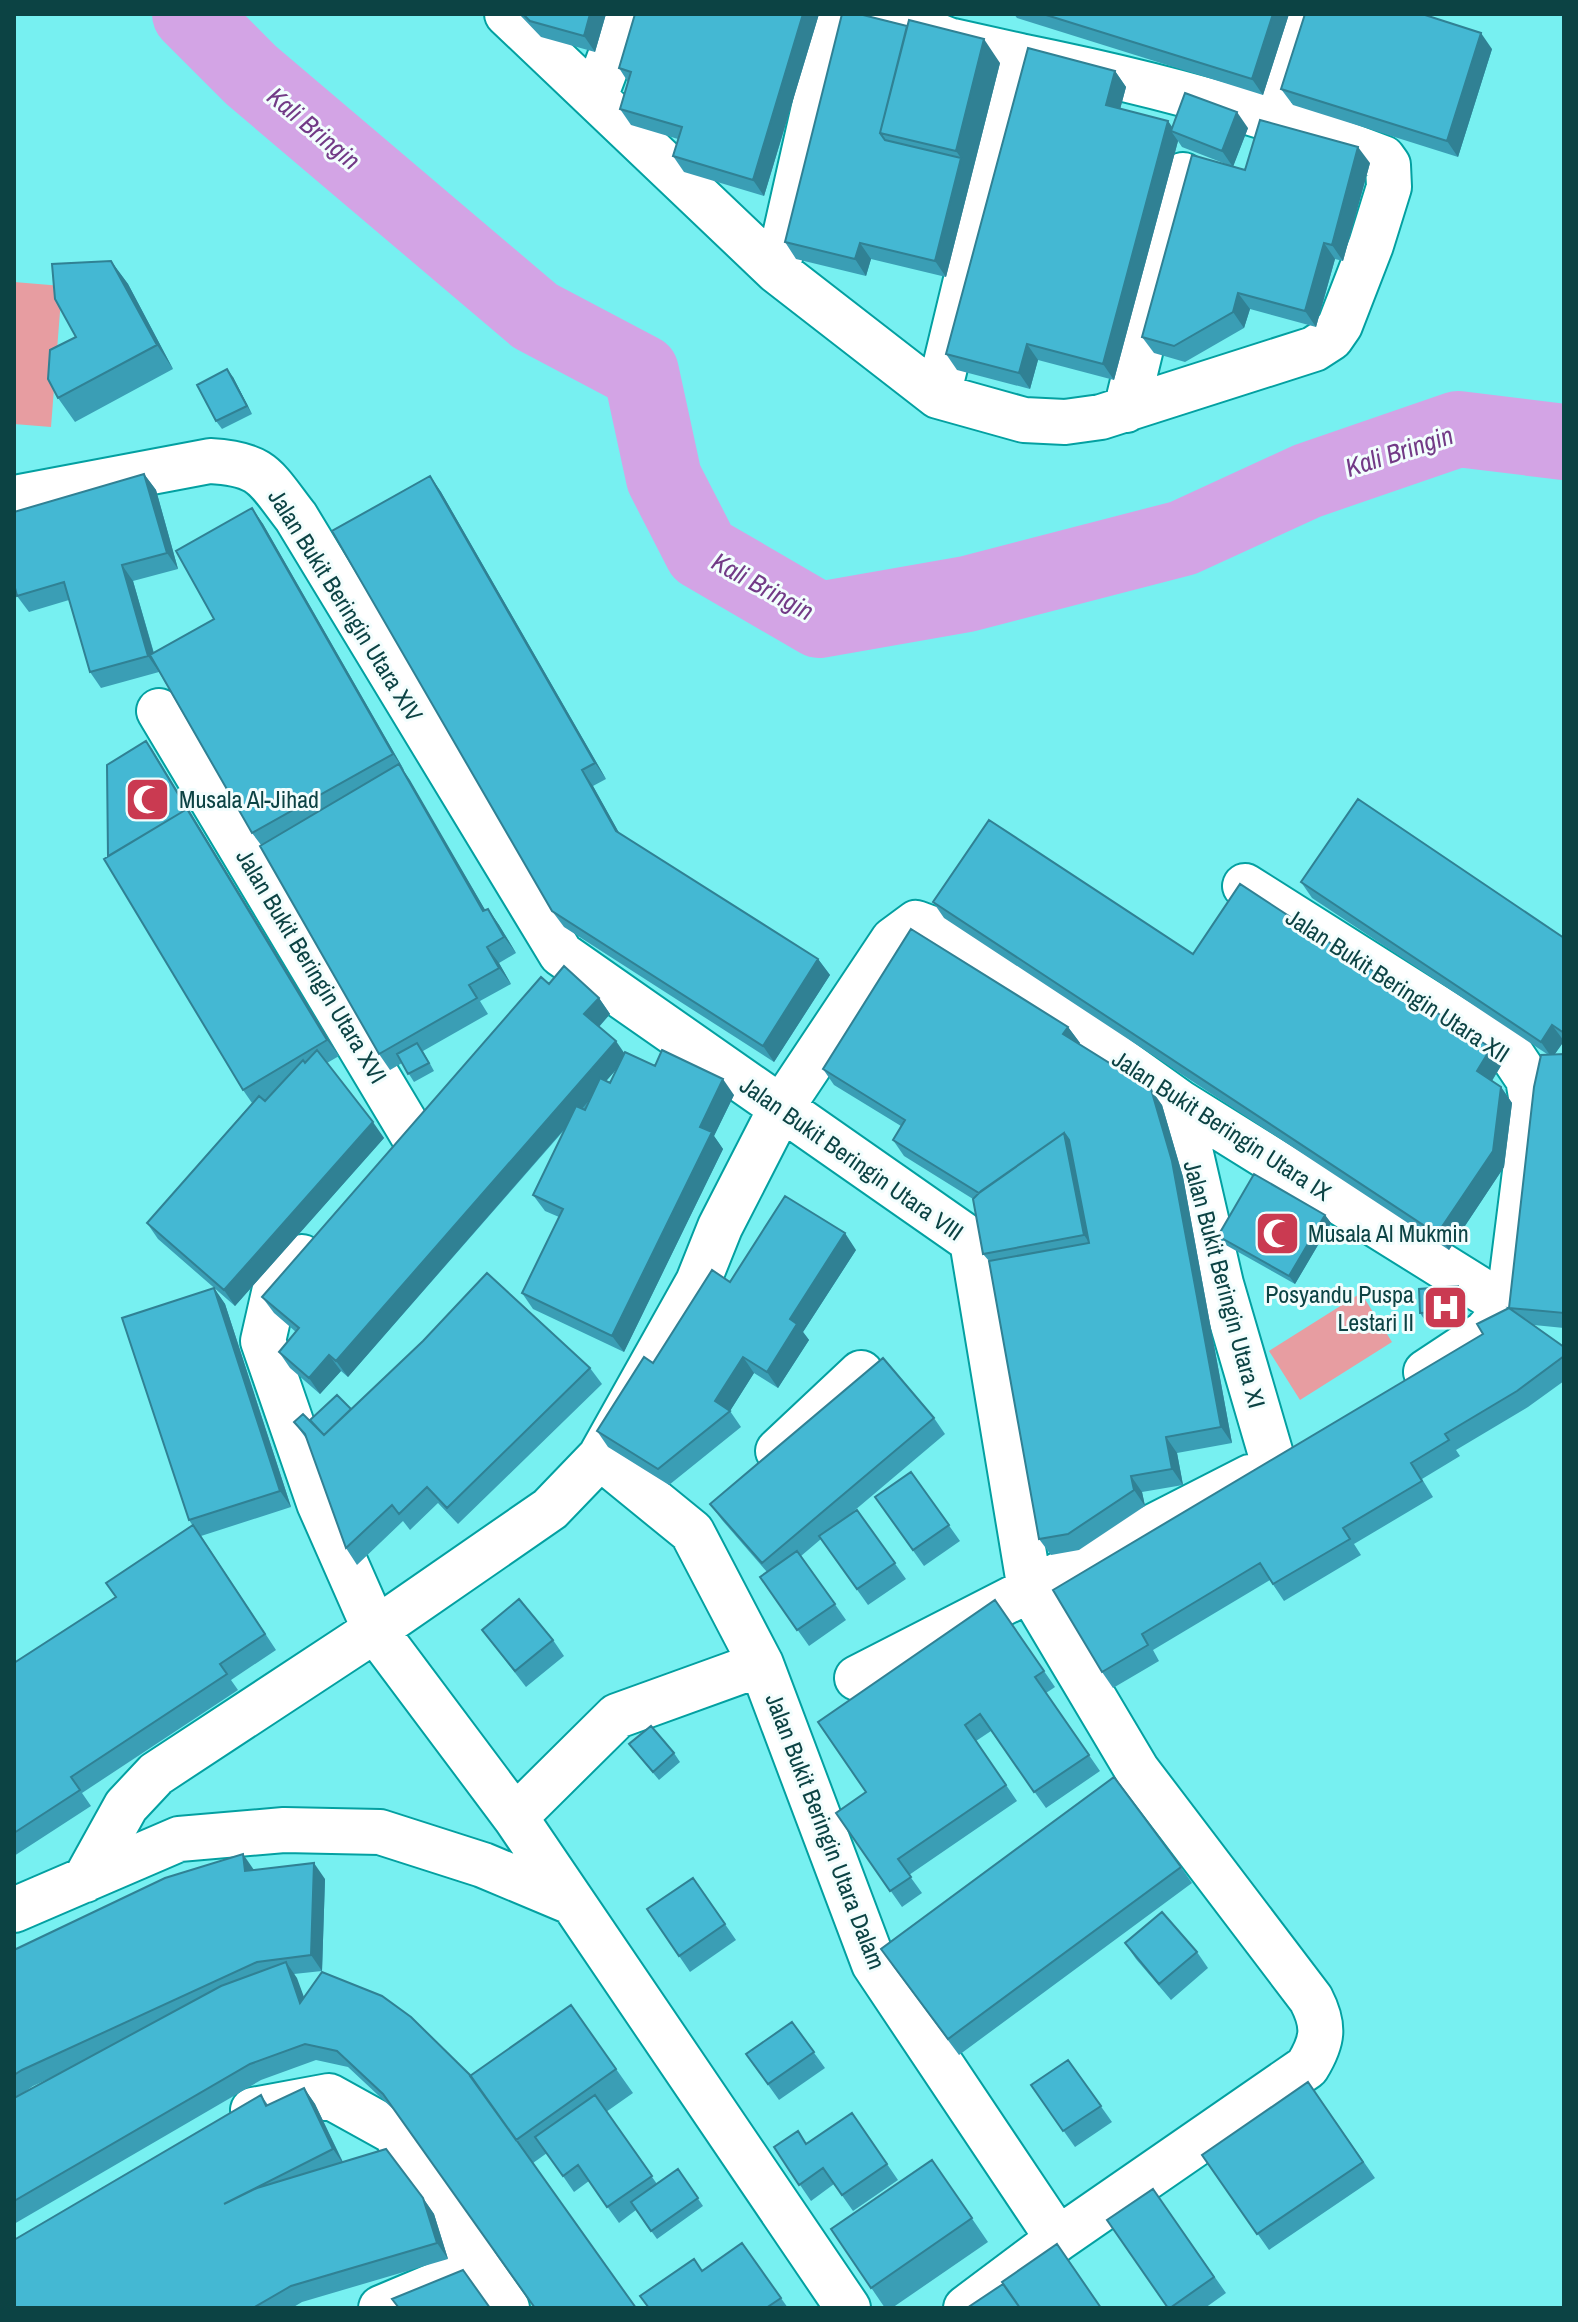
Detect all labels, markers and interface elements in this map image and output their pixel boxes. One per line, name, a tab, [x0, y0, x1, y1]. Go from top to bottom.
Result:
water label: Kali Bringin	[260, 79, 368, 177]
water label: Kali Bringin	[1341, 417, 1457, 485]
street label: Jalan Bukit Beringin Utara XIV	[261, 483, 431, 727]
water label: Kali Bringin	[706, 544, 820, 628]
mosque icon: Musala Al-Jihad	[124, 775, 172, 823]
place label: Musala Al-Jihad	[179, 783, 319, 815]
street label: Jalan Bukit Beringin Utara XVI	[229, 843, 395, 1089]
street label: Jalan Bukit Beringin Utara XII	[1280, 901, 1516, 1069]
street label: Jalan Bukit Beringin Utara IX	[1106, 1042, 1338, 1208]
street label: Jalan Bukit Beringin Utara VIII	[734, 1069, 970, 1247]
street label: Jalan Bukit Beringin Utara XI	[1177, 1157, 1273, 1411]
mosque icon: Musala Al Mukmin	[1253, 1209, 1301, 1257]
place label: Musala Al Mukmin	[1308, 1217, 1469, 1249]
place label: Posyandu Puspa Lestari II	[1265, 1278, 1414, 1338]
hospital icon: Posyandu Puspa Lestari II	[1421, 1284, 1469, 1332]
street label: Jalan Bukit Beringin Utara Dalam	[759, 1688, 893, 1974]

